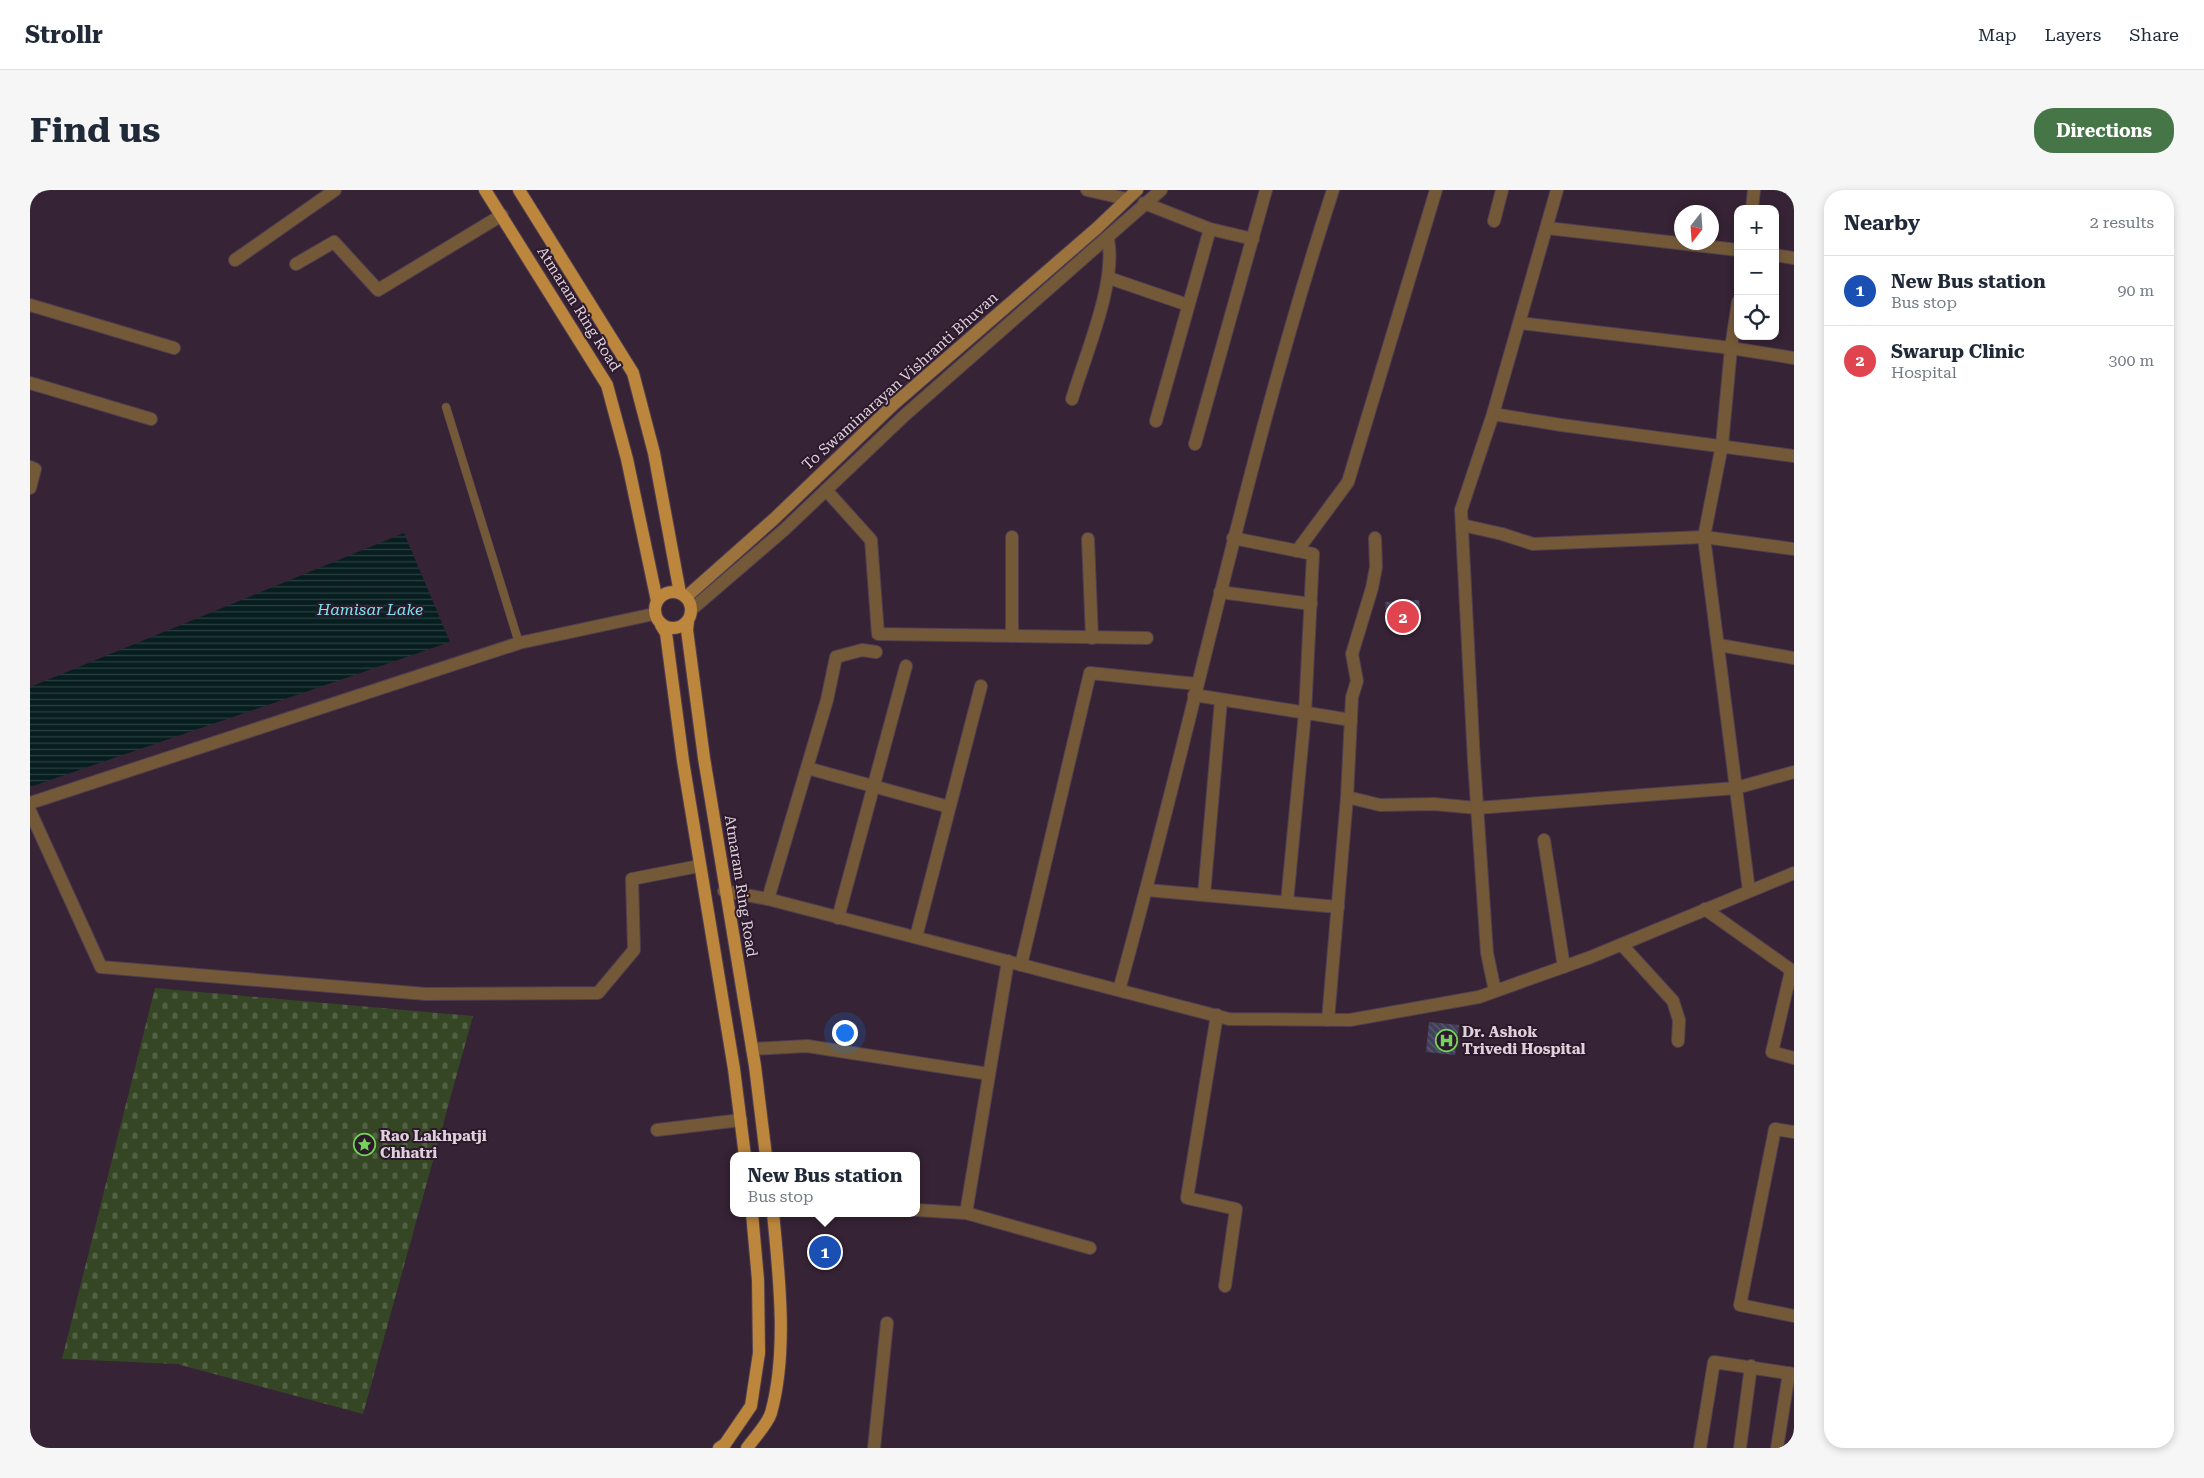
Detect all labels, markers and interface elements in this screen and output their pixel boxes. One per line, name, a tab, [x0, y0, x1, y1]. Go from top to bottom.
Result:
text: Strollr	[25, 21, 103, 49]
text: Map	[1978, 24, 2017, 45]
text: Layers	[2045, 24, 2101, 45]
text: Share	[2129, 24, 2179, 45]
button: Directions	[2034, 108, 2174, 153]
text: Find us	[30, 110, 160, 151]
north arrow	[1674, 205, 1719, 250]
map controls	[1734, 205, 1779, 340]
button: +	[1734, 205, 1779, 250]
text: Nearby	[1844, 211, 1920, 235]
text: 2 results	[2090, 213, 2154, 232]
street label: Atmaram Ring Road	[533, 243, 625, 375]
button: −	[1734, 250, 1779, 295]
text: New Bus station	[1891, 270, 2046, 293]
text: 1	[1856, 281, 1864, 300]
text: 90 m	[2117, 281, 2154, 300]
street label: To Swaminarayan Vishranti Bhuvan	[798, 288, 1002, 474]
text: Bus stop	[1891, 293, 1957, 312]
button: locate	[1734, 295, 1779, 340]
text: Swarup Clinic	[1891, 340, 2025, 363]
text: 2	[1856, 351, 1864, 370]
text: 300 m	[2108, 351, 2154, 370]
text: Hospital	[1891, 363, 1957, 382]
pin: 2	[1387, 598, 1419, 636]
water label: Hamisar Lake	[316, 600, 423, 619]
street label: Atmaram Ring Road	[721, 814, 761, 959]
your location	[832, 1020, 858, 1046]
place label: Dr. Ashok Trivedi Hospital	[1462, 1023, 1586, 1058]
hospital icon: Dr. Ashok Trivedi Hospital	[1434, 1029, 1458, 1053]
place label: Rao Lakhpatji Chhatri	[380, 1127, 487, 1162]
place icon: Rao Lakhpatji Chhatri	[352, 1133, 376, 1157]
popup	[730, 1152, 920, 1217]
text: New Bus station	[748, 1164, 902, 1187]
text: Bus stop	[748, 1187, 813, 1206]
pin: 1	[809, 1233, 841, 1271]

